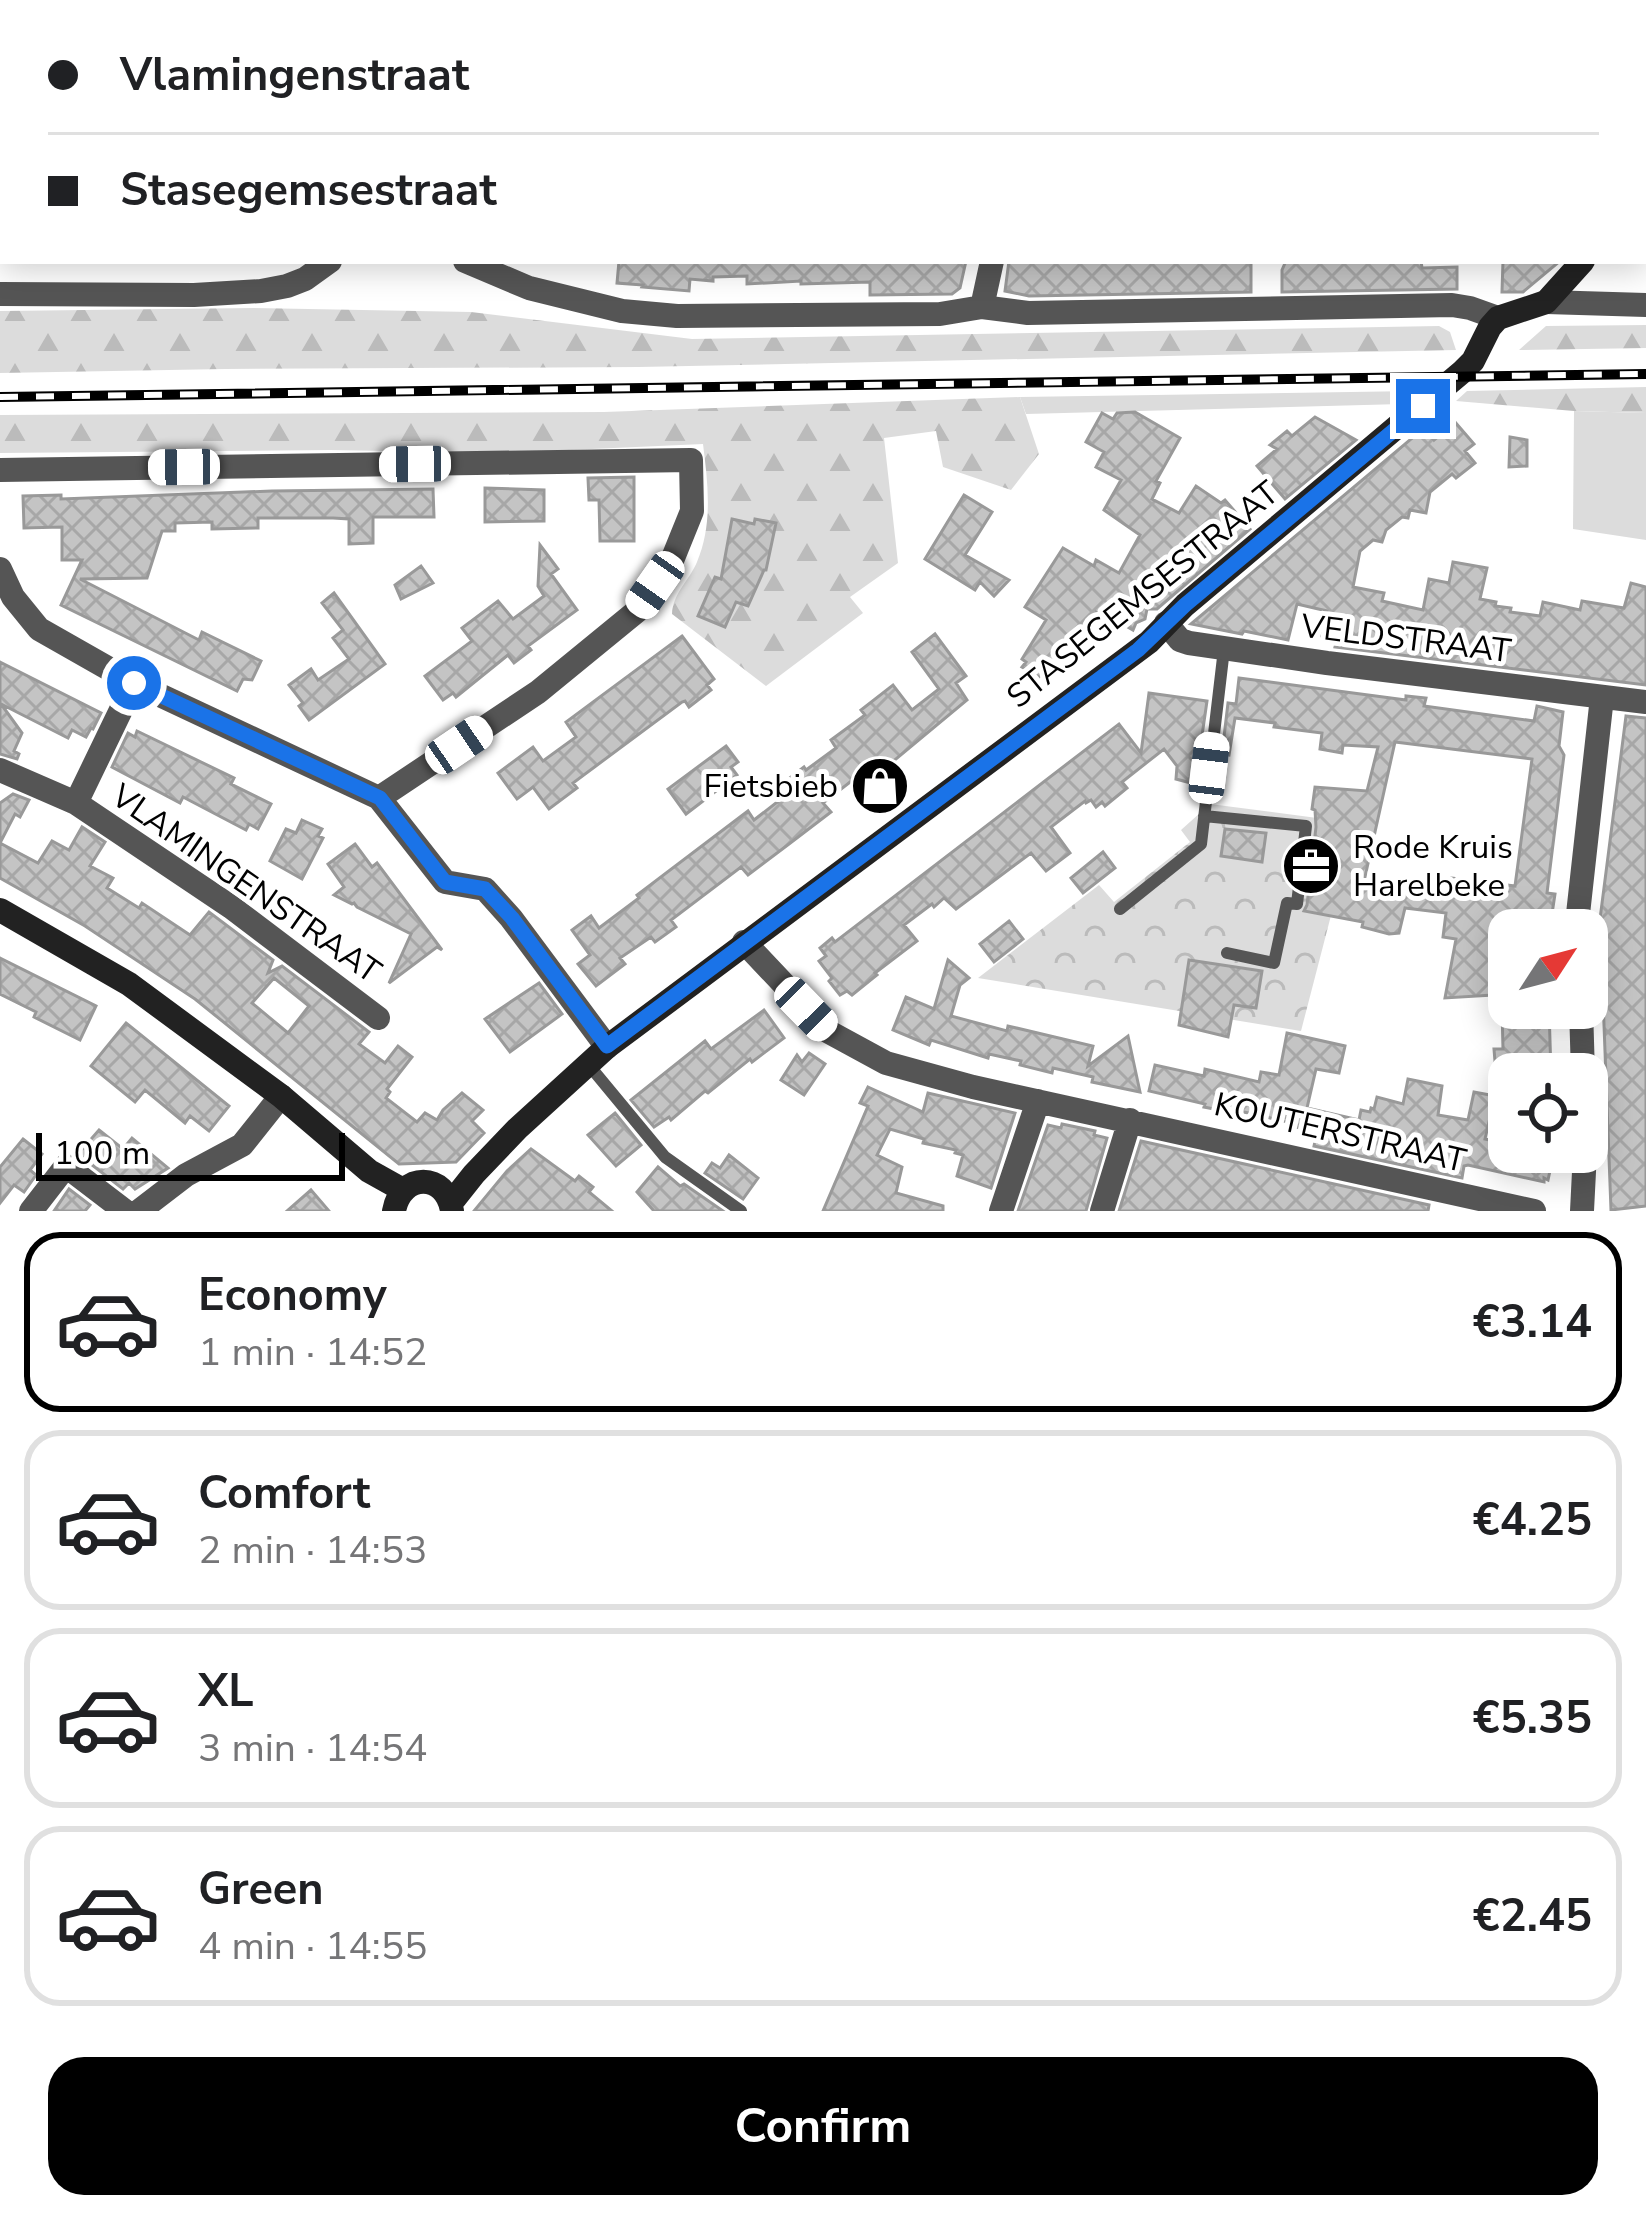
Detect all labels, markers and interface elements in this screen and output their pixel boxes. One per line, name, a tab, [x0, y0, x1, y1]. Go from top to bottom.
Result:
text: Vlamingenstraat	[120, 45, 469, 106]
text: Stasegemsestraat	[120, 160, 497, 221]
route end	[1396, 379, 1450, 433]
car	[379, 445, 451, 483]
car	[148, 448, 220, 486]
street label: STASEGEMSESTRAAT	[998, 471, 1289, 719]
car	[620, 545, 690, 625]
street label: VELDSTRAAT	[1297, 604, 1514, 674]
route start	[107, 656, 161, 710]
car	[419, 710, 499, 780]
car	[1187, 730, 1231, 806]
shop icon: Fietsbieb	[849, 755, 911, 817]
place label: Fietsbieb	[704, 764, 838, 809]
street label: VLAMINGENSTRAAT	[101, 773, 390, 994]
place label: Rode Kruis Harelbeke	[1353, 825, 1513, 908]
office icon: Rode Kruis Harelbeke	[1280, 835, 1342, 897]
north arrow	[1488, 909, 1608, 1029]
map controls	[1488, 909, 1608, 1173]
car	[768, 971, 844, 1047]
button: locate	[1488, 1053, 1608, 1173]
street label: KOUTERSTRAAT	[1210, 1082, 1470, 1184]
scale bar	[36, 1127, 345, 1180]
text: 100 m	[54, 1131, 150, 1176]
text: Economy	[198, 1265, 387, 1326]
icon: car	[54, 1268, 162, 1376]
text: €3.14	[1473, 1292, 1592, 1353]
text: 1 min · 14:52	[198, 1326, 427, 1379]
text: Comfort	[198, 1463, 370, 1524]
icon: car	[54, 1466, 162, 1574]
text: €4.25	[1473, 1490, 1592, 1551]
text: 2 min · 14:53	[198, 1524, 427, 1577]
text: XL	[198, 1661, 254, 1722]
icon: car	[54, 1664, 162, 1772]
text: €5.35	[1473, 1688, 1592, 1749]
text: 3 min · 14:54	[198, 1722, 427, 1775]
text: Green	[198, 1859, 324, 1920]
icon: car	[54, 1862, 162, 1970]
text: €2.45	[1473, 1886, 1592, 1947]
text: 4 min · 14:55	[198, 1920, 427, 1973]
button: Confirm	[48, 2057, 1598, 2195]

